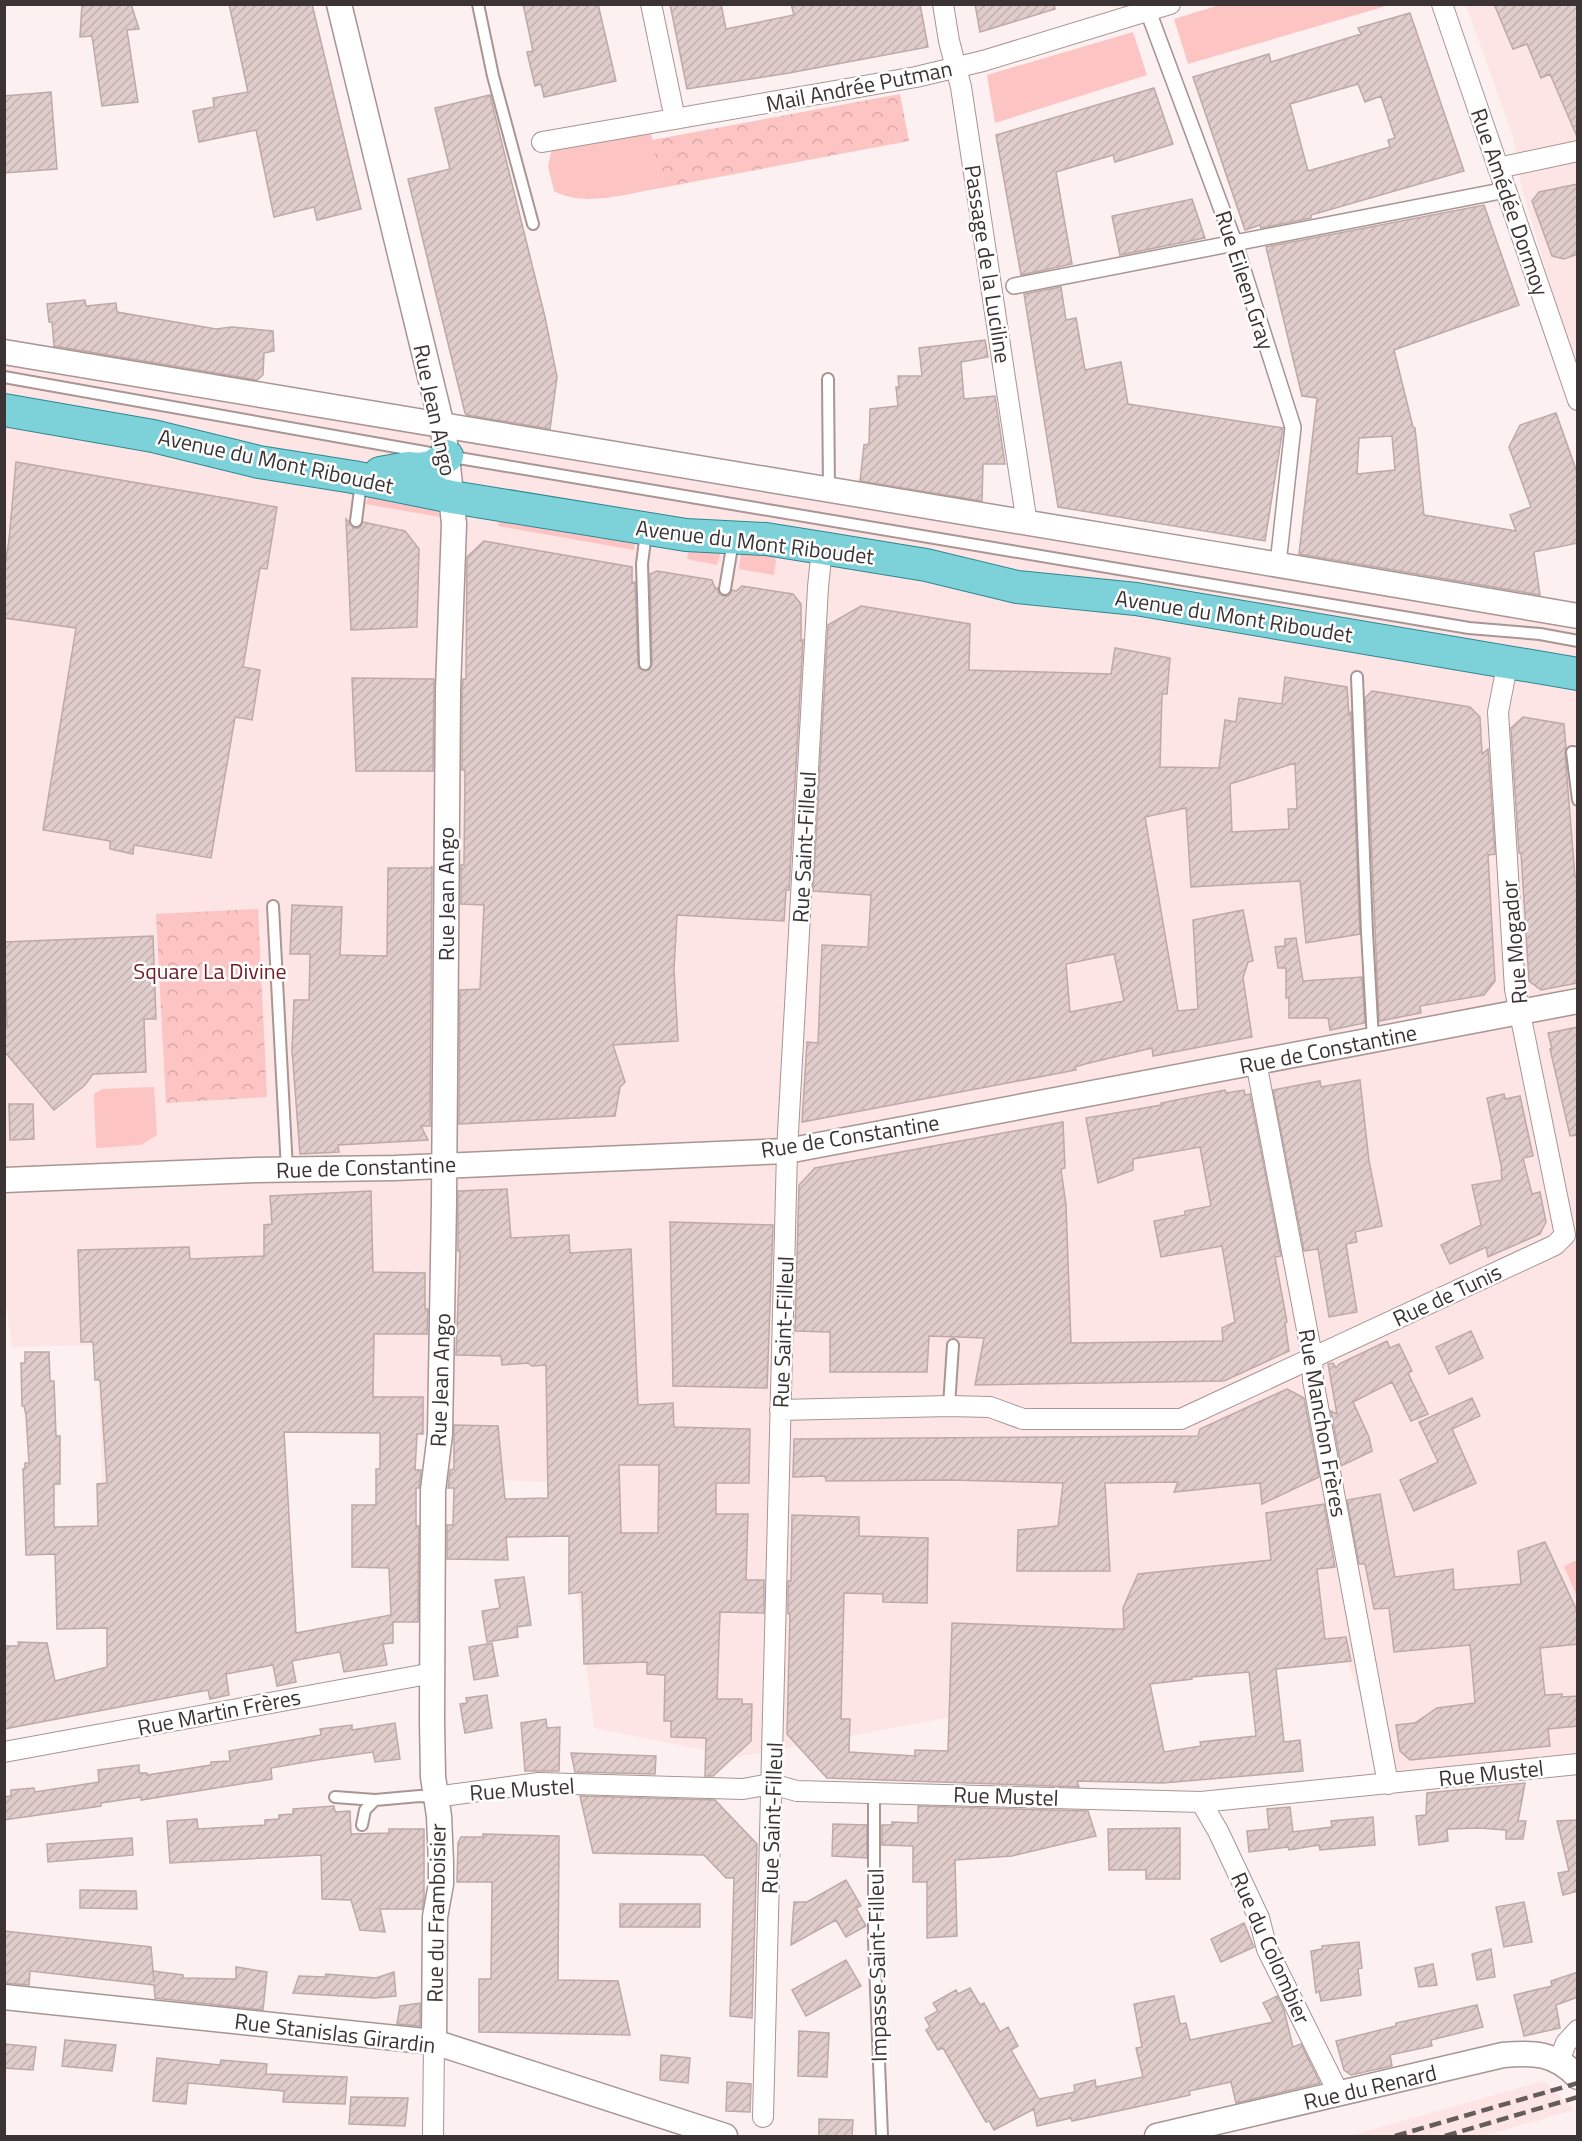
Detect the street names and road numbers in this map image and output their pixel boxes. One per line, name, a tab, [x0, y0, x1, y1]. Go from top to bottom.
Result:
street label: Mail Andrée Putman	[763, 51, 955, 121]
street label: Rue Amédée Dormoy	[1462, 104, 1558, 301]
street label: Passage de la Luciline	[956, 162, 1020, 366]
street label: Rue Eileen Gray	[1206, 206, 1284, 354]
street label: Rue Jean Ango	[404, 341, 466, 479]
street label: Avenue du Mont Riboudet	[155, 419, 397, 503]
street label: Avenue du Mont Riboudet	[634, 511, 876, 574]
street label: Avenue du Mont Riboudet	[1113, 580, 1355, 652]
street label: Rue Saint-Filleul	[783, 770, 825, 924]
street label: Rue Jean Ango	[429, 827, 463, 961]
street label: Rue Mogador	[1492, 878, 1536, 1005]
street label: Rue de Constantine	[1236, 1015, 1420, 1083]
street label: Rue de Constantine	[758, 1105, 942, 1167]
street label: Rue de Constantine	[275, 1147, 457, 1187]
street label: Rue Saint-Filleul	[763, 1255, 803, 1409]
street label: Rue de Tunis	[1387, 1255, 1507, 1335]
street label: Rue Jean Ango	[421, 1312, 459, 1448]
street label: Rue Manchon Frères	[1290, 1326, 1356, 1520]
street label: Rue Martin Frères	[134, 1679, 304, 1745]
street label: Rue Saint-Filleul	[752, 1741, 792, 1895]
street label: Rue Mustel	[1437, 1751, 1545, 1795]
street label: Rue Mustel	[468, 1768, 576, 1810]
street label: Rue Mustel	[953, 1777, 1059, 1815]
street label: Rue du Framboisier	[417, 1823, 455, 2003]
street label: Rue du Colombier	[1222, 1867, 1320, 2030]
street label: Impasse Saint-Filleul	[858, 1868, 896, 2062]
street label: Rue Stanislas Girardin	[233, 2004, 437, 2062]
street label: Rue du Renard	[1300, 2055, 1440, 2119]

